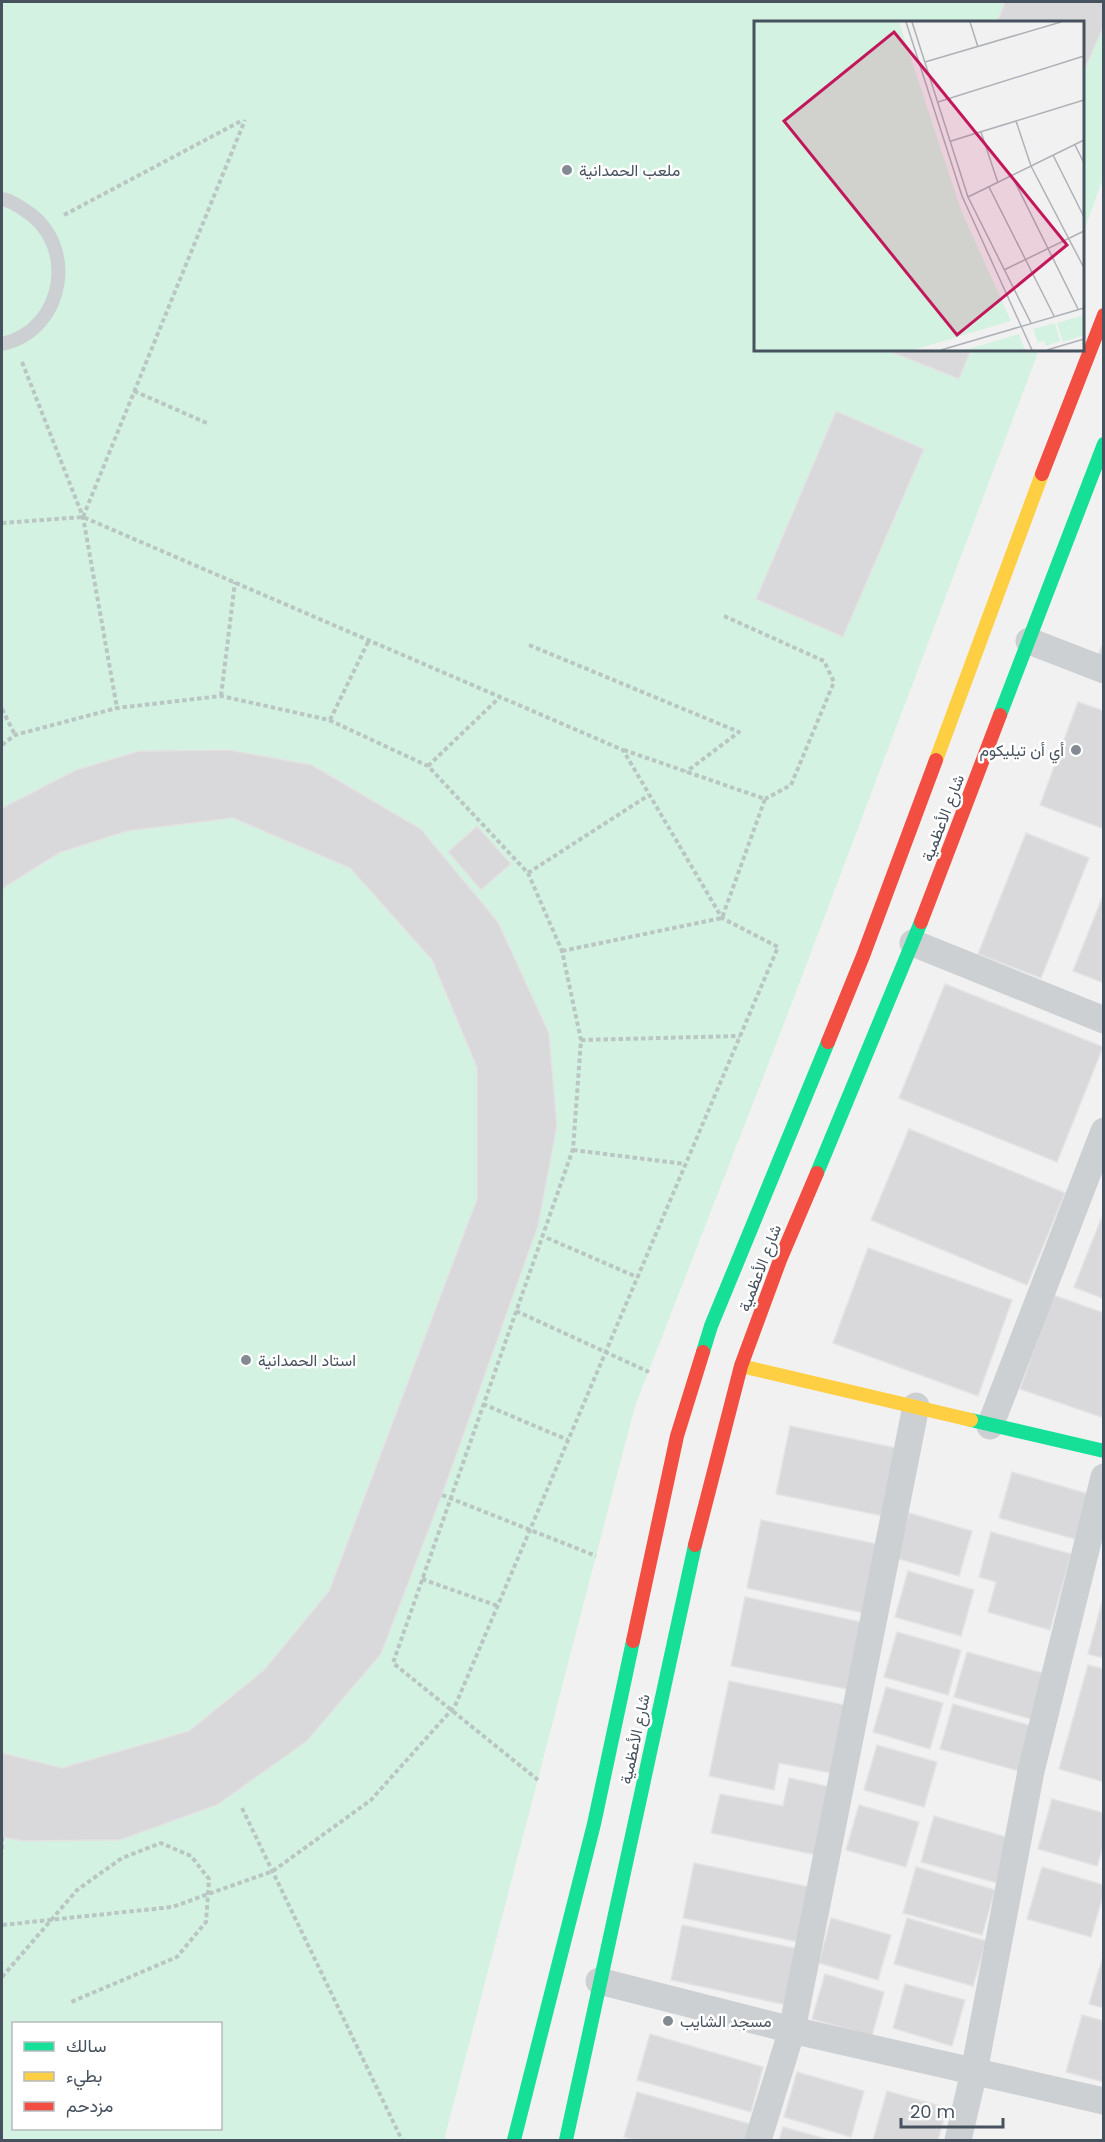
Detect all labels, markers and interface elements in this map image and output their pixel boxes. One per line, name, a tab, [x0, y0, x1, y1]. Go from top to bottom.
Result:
inset map	[754, 21, 1084, 351]
place label: ملعب الحمدانية	[579, 159, 680, 182]
marker: ملعب الحمدانية	[560, 163, 574, 177]
place label: أي أن تيليكوم	[980, 739, 1064, 764]
marker: أي أن تيليكوم	[1069, 743, 1083, 757]
street label: شارع الأعظمية	[916, 771, 970, 865]
street label: شارع الأعظمية	[733, 1221, 787, 1315]
place label: استاد الحمدانية	[258, 1349, 356, 1372]
marker: استاد الحمدانية	[239, 1353, 253, 1367]
street label: شارع الأعظمية	[614, 1692, 656, 1786]
place label: مسجد الشايب	[680, 2010, 772, 2033]
marker: مسجد الشايب	[661, 2014, 675, 2028]
legend	[12, 2022, 222, 2130]
text: سالك	[66, 2033, 106, 2058]
text: بطيء	[66, 2063, 102, 2091]
scale bar	[901, 2091, 1003, 2129]
text: مزدحم	[66, 2093, 113, 2118]
text: 20 m	[910, 2099, 955, 2124]

